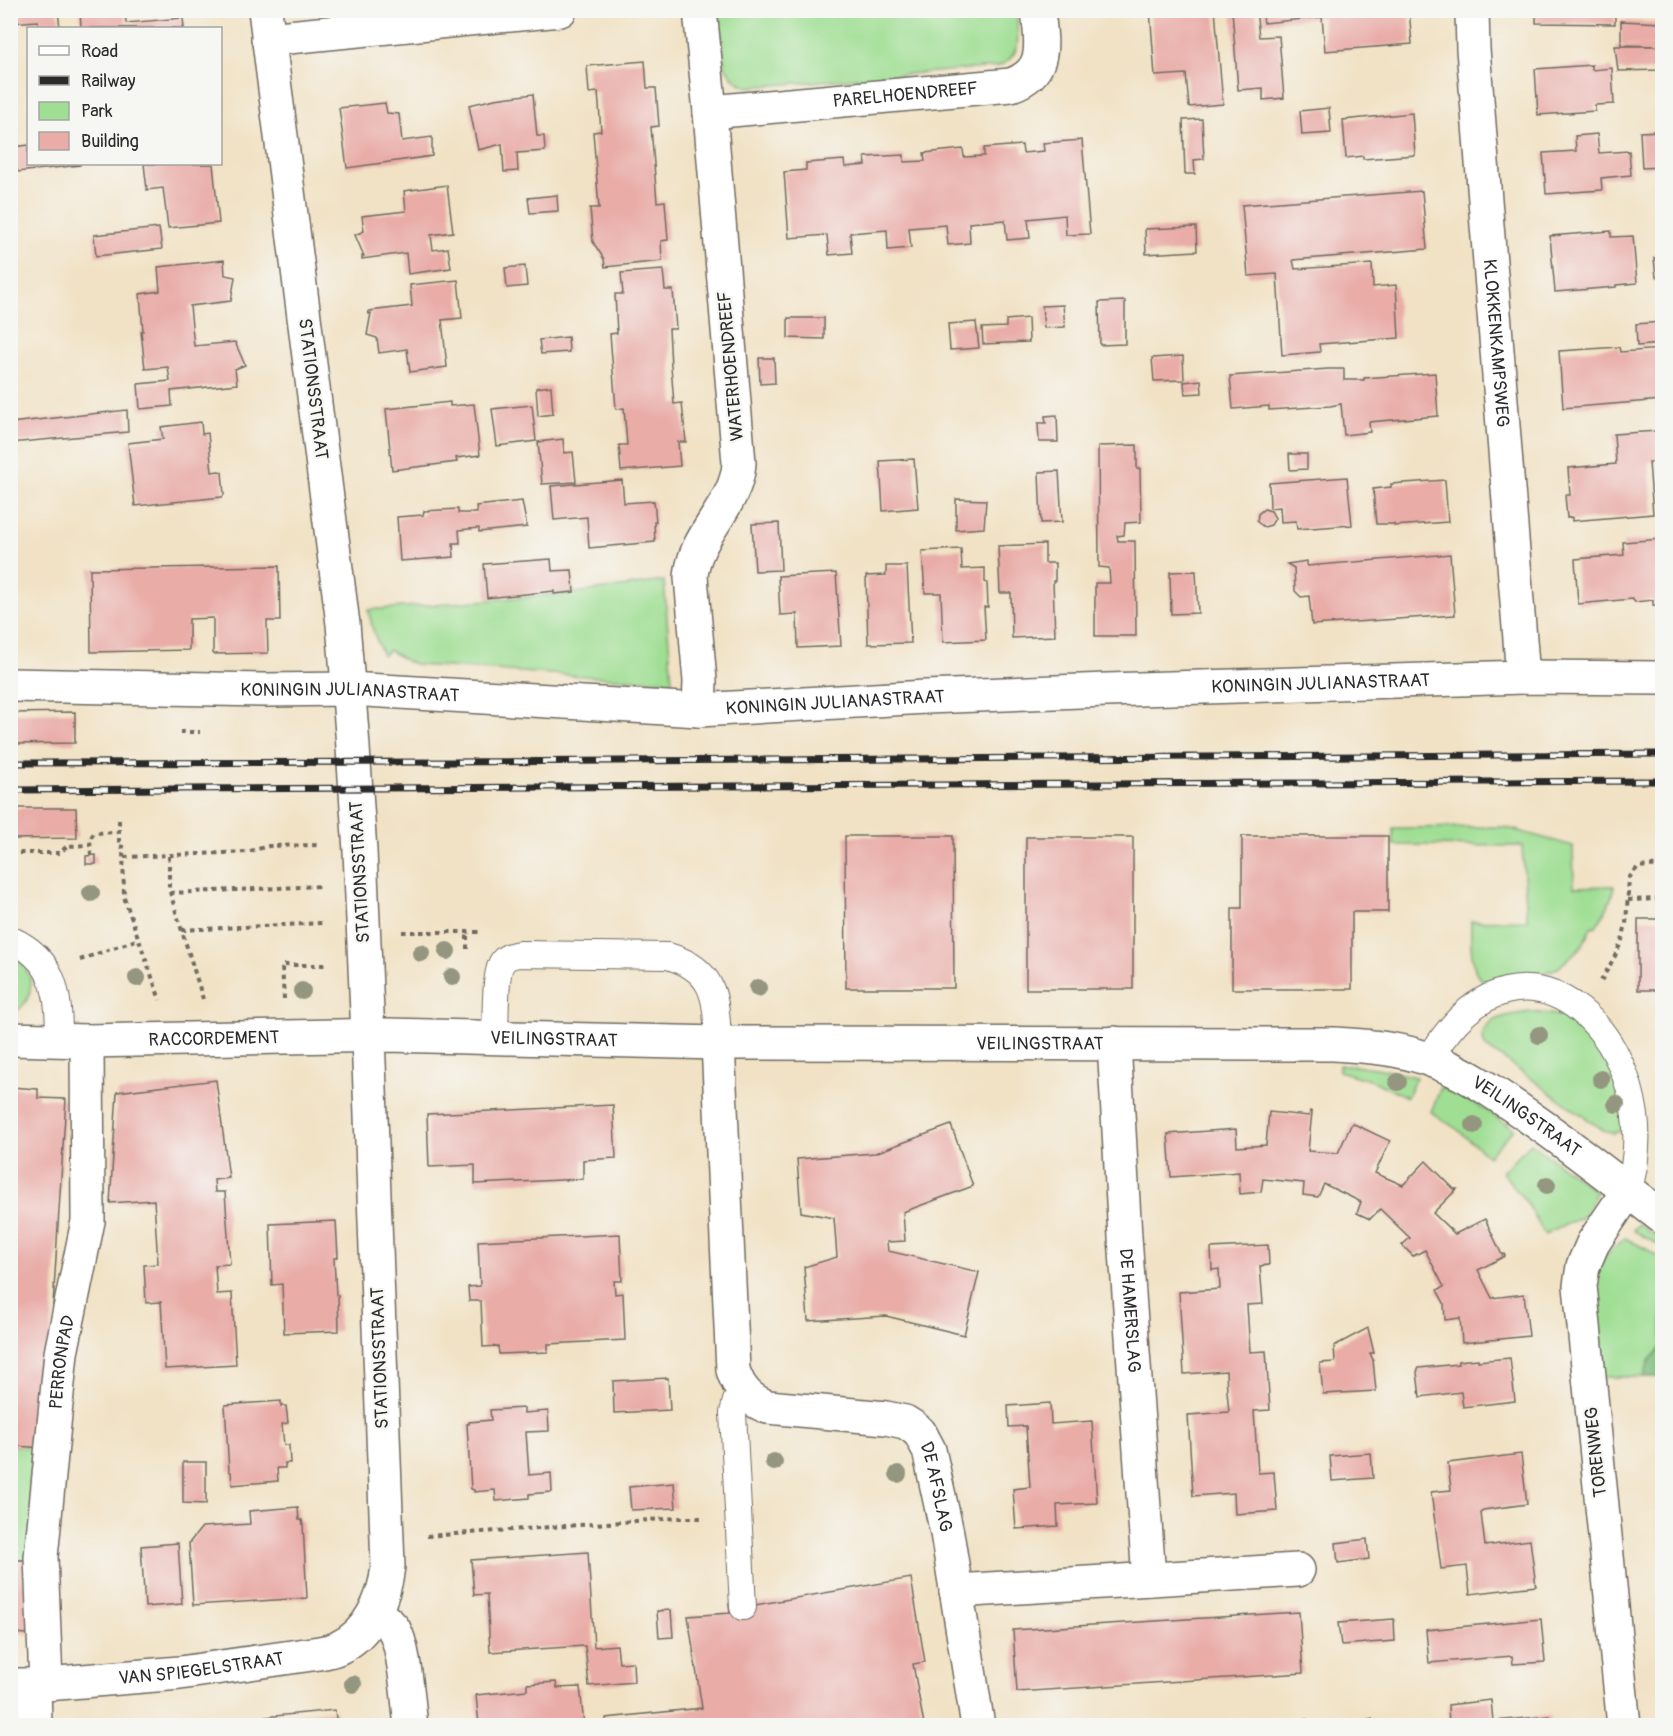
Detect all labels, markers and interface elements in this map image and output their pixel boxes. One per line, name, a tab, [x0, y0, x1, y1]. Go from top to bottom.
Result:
legend	[27, 27, 222, 165]
text: Road	[81, 40, 118, 63]
text: Railway	[81, 70, 136, 93]
street label: PARELHOENDREEF	[832, 77, 979, 112]
text: Park	[81, 100, 113, 123]
text: Building	[81, 130, 139, 153]
street label: KLOKKENKAMPSWEG	[1478, 258, 1515, 428]
street label: WATERHOENDREEF	[713, 290, 749, 442]
street label: STATIONSSTRAAT	[293, 317, 333, 461]
street label: KONINGIN JULIANASTRAAT	[1211, 668, 1431, 698]
street label: KONINGIN JULIANASTRAAT	[240, 677, 460, 707]
street label: KONINGIN JULIANASTRAAT	[725, 685, 945, 720]
street label: STATIONSSTRAAT	[345, 800, 375, 944]
street label: RACCORDEMENT	[148, 1026, 280, 1051]
street label: VEILINGSTRAAT	[490, 1026, 618, 1052]
street label: VEILINGSTRAAT	[976, 1032, 1104, 1055]
street label: VEILINGSTRAAT	[1468, 1070, 1585, 1162]
street label: DE HAMERSLAG	[1114, 1247, 1146, 1374]
street label: STATIONSSTRAAT	[366, 1287, 394, 1429]
street label: PERRONPAD	[44, 1313, 80, 1410]
street label: TORENWEG	[1580, 1406, 1612, 1498]
street label: DE AFSLAG	[915, 1438, 958, 1534]
street label: VAN SPIEGELSTRAAT	[118, 1647, 285, 1690]

